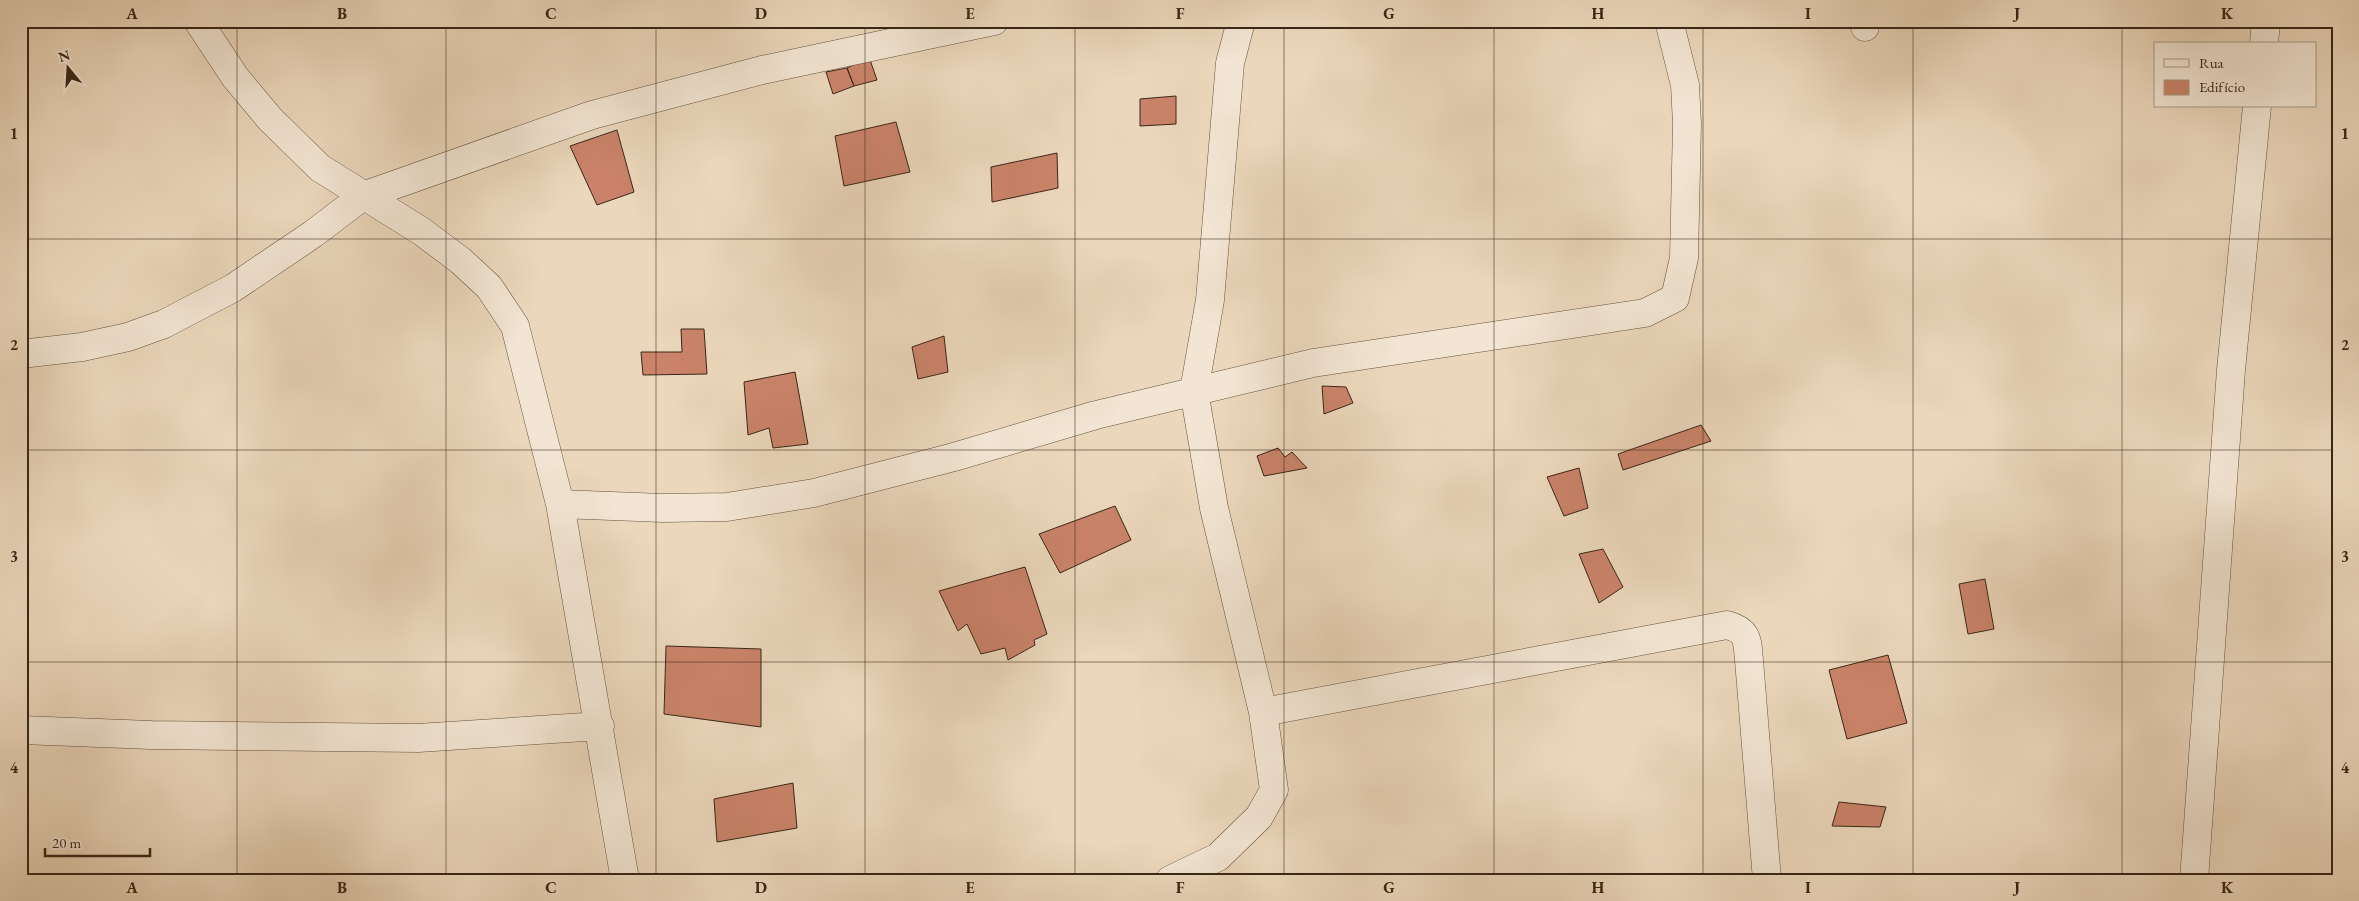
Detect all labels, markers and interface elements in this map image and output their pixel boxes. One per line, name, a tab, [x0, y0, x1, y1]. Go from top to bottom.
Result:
text: A	[125, 3, 138, 24]
text: B	[337, 3, 347, 24]
text: C	[545, 3, 557, 24]
text: D	[755, 3, 767, 24]
text: E	[965, 3, 975, 24]
text: F	[1176, 3, 1185, 24]
text: G	[1383, 3, 1395, 24]
text: H	[1592, 3, 1605, 24]
text: I	[1805, 3, 1811, 24]
text: J	[2012, 3, 2020, 24]
text: K	[2221, 3, 2234, 24]
north arrow	[42, 42, 92, 92]
legend	[2154, 42, 2316, 108]
text: N	[56, 45, 73, 66]
text: Rua	[2199, 53, 2224, 72]
text: Edifício	[2199, 77, 2245, 96]
text: 1	[10, 123, 18, 144]
text: 1	[2341, 123, 2349, 144]
text: 2	[10, 334, 19, 355]
text: 2	[2341, 334, 2350, 355]
text: 3	[10, 546, 18, 567]
text: 3	[2341, 546, 2349, 567]
text: 4	[10, 757, 19, 778]
text: 4	[2341, 757, 2350, 778]
scale bar	[45, 826, 150, 858]
text: 20 m	[52, 833, 81, 852]
text: A	[125, 877, 138, 898]
text: B	[337, 877, 347, 898]
text: C	[545, 877, 557, 898]
text: D	[755, 877, 767, 898]
text: E	[965, 877, 975, 898]
text: F	[1176, 877, 1185, 898]
text: G	[1383, 877, 1395, 898]
text: H	[1592, 877, 1605, 898]
text: I	[1805, 877, 1811, 898]
text: J	[2012, 877, 2020, 898]
text: K	[2221, 877, 2234, 898]

